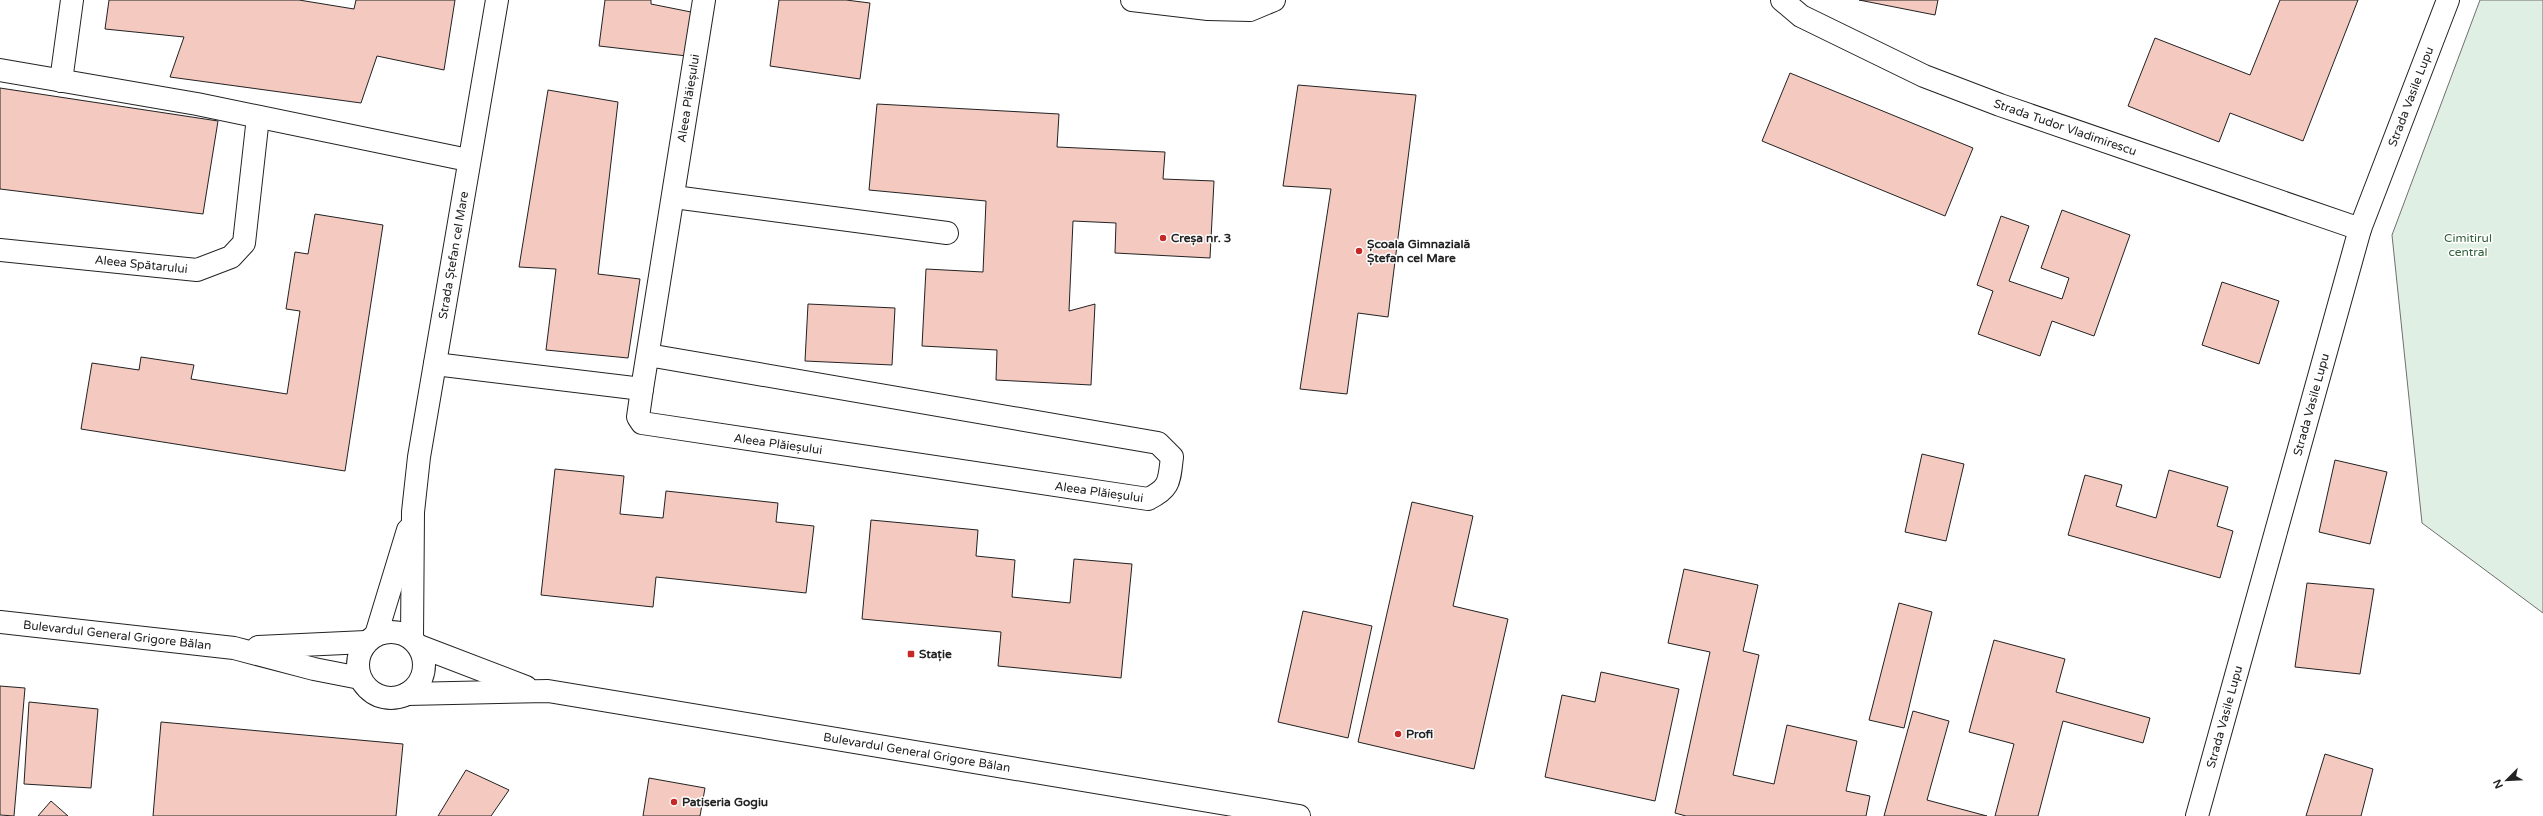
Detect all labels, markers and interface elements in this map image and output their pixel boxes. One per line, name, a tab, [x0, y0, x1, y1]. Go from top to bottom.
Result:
street label: Strada Vasile Lupu	[2385, 45, 2436, 149]
street label: Aleea Plăieșului	[674, 53, 702, 143]
street label: Strada Tudor Vladimirescu	[1992, 96, 2139, 159]
street label: Strada Ștefan cel Mare	[436, 190, 471, 320]
place label: Creșa nr. 3	[1171, 231, 1231, 246]
park label: Cimitirul central	[2444, 231, 2492, 259]
marker: Creșa nr. 3	[1158, 233, 1168, 243]
place label: Școala Gimnazială Ștefan cel Mare	[1367, 237, 1470, 266]
marker: Școala Gimnazială Ștefan cel Mare	[1354, 246, 1364, 256]
street label: Aleea Spătarului	[94, 253, 188, 276]
street label: Strada Vasile Lupu	[2290, 352, 2332, 457]
street label: Aleea Plăieșului	[733, 431, 823, 457]
street label: Aleea Plăieșului	[1054, 479, 1144, 505]
street label: Bulevardul General Grigore Bălan	[22, 618, 212, 652]
place label: Stație	[919, 647, 952, 662]
marker: Stație	[906, 649, 916, 659]
street label: Strada Vasile Lupu	[2204, 664, 2245, 770]
place label: Profi	[1406, 727, 1434, 741]
marker: Profi	[1393, 729, 1403, 739]
street label: Bulevardul General Grigore Bălan	[822, 730, 1011, 775]
north arrow	[2487, 760, 2527, 800]
text: N	[2491, 777, 2506, 791]
place label: Patiseria Gogiu	[682, 795, 768, 810]
marker: Patiseria Gogiu	[669, 797, 679, 807]

